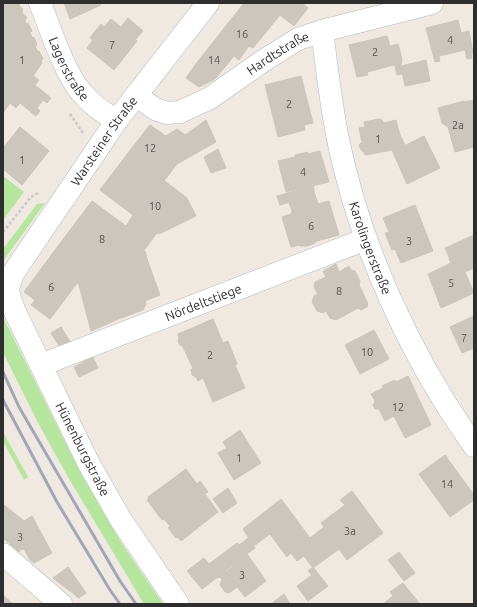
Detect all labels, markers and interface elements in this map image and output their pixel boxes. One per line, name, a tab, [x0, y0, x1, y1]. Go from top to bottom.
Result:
house number: 16	[236, 28, 248, 40]
street label: Hardtstraße	[244, 29, 311, 77]
house number: 4	[447, 34, 453, 46]
street label: Lagerstraße	[47, 35, 92, 103]
house number: 7	[109, 39, 115, 51]
house number: 2	[372, 46, 378, 58]
house number: 1	[19, 54, 25, 66]
house number: 14	[208, 54, 220, 66]
street label: Warsteiner Straße	[68, 94, 140, 188]
house number: 2	[286, 98, 292, 110]
house number: 2a	[452, 119, 464, 131]
house number: 1	[375, 133, 381, 145]
house number: 12	[144, 142, 156, 154]
house number: 1	[19, 154, 25, 166]
house number: 4	[300, 166, 306, 178]
house number: 10	[149, 200, 161, 212]
street label: Karolingerstraße	[347, 200, 394, 297]
house number: 6	[308, 220, 314, 232]
house number: 8	[99, 233, 105, 245]
house number: 3	[406, 235, 412, 247]
house number: 5	[448, 277, 454, 289]
house number: 6	[48, 281, 54, 293]
street label: Nördeltstiege	[163, 281, 243, 323]
house number: 8	[336, 285, 342, 297]
house number: 7	[461, 332, 467, 344]
house number: 10	[361, 346, 373, 358]
house number: 2	[207, 349, 213, 361]
street label: Hünenburgstraße	[53, 400, 113, 498]
house number: 12	[392, 401, 404, 413]
house number: 1	[236, 452, 242, 464]
house number: 14	[441, 478, 453, 490]
house number: 3a	[344, 525, 356, 537]
house number: 3	[17, 531, 23, 543]
house number: 3	[239, 569, 245, 581]

